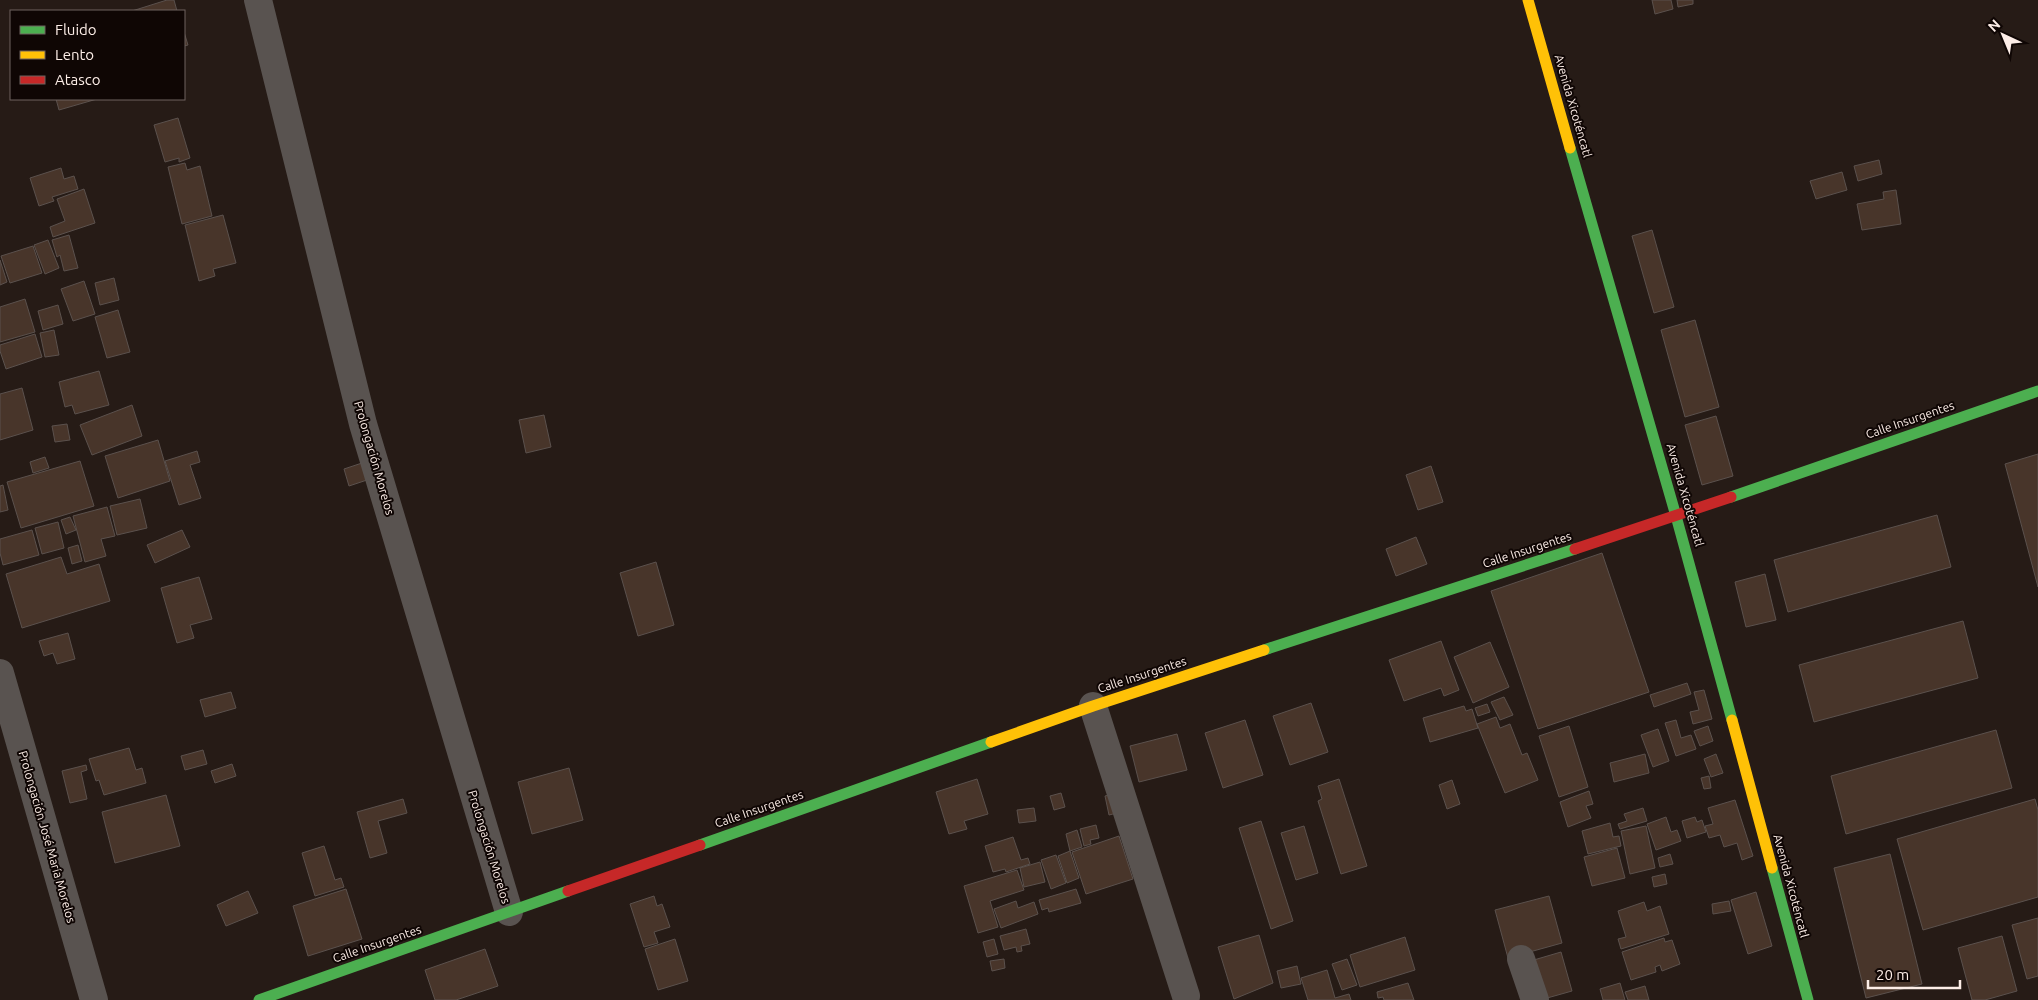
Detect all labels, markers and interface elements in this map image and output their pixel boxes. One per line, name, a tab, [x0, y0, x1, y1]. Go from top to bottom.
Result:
legend	[10, 10, 185, 100]
north arrow	[1978, 10, 2028, 60]
text: N	[1985, 16, 2003, 35]
text: Fluido	[55, 21, 97, 38]
text: Lento	[55, 46, 94, 63]
street label: Avenida Xicoténcatl	[1553, 53, 1594, 159]
text: Atasco	[55, 71, 101, 88]
street label: Calle Insurgentes	[1864, 398, 1956, 441]
street label: Prolongación Morelos	[352, 399, 397, 516]
street label: Avenida Xicoténcatl	[1665, 442, 1706, 548]
street label: Calle Insurgentes	[1481, 529, 1573, 570]
street label: Calle Insurgentes	[1096, 654, 1188, 695]
street label: Prolongación José María Morelos	[17, 749, 78, 924]
street label: Calle Insurgentes	[713, 787, 805, 830]
street label: Prolongación Morelos	[466, 789, 513, 905]
street label: Avenida Xicoténcatl	[1771, 833, 1812, 939]
street label: Calle Insurgentes	[331, 922, 423, 965]
scale bar	[1868, 958, 1960, 990]
text: 20 m	[1876, 966, 1909, 983]

